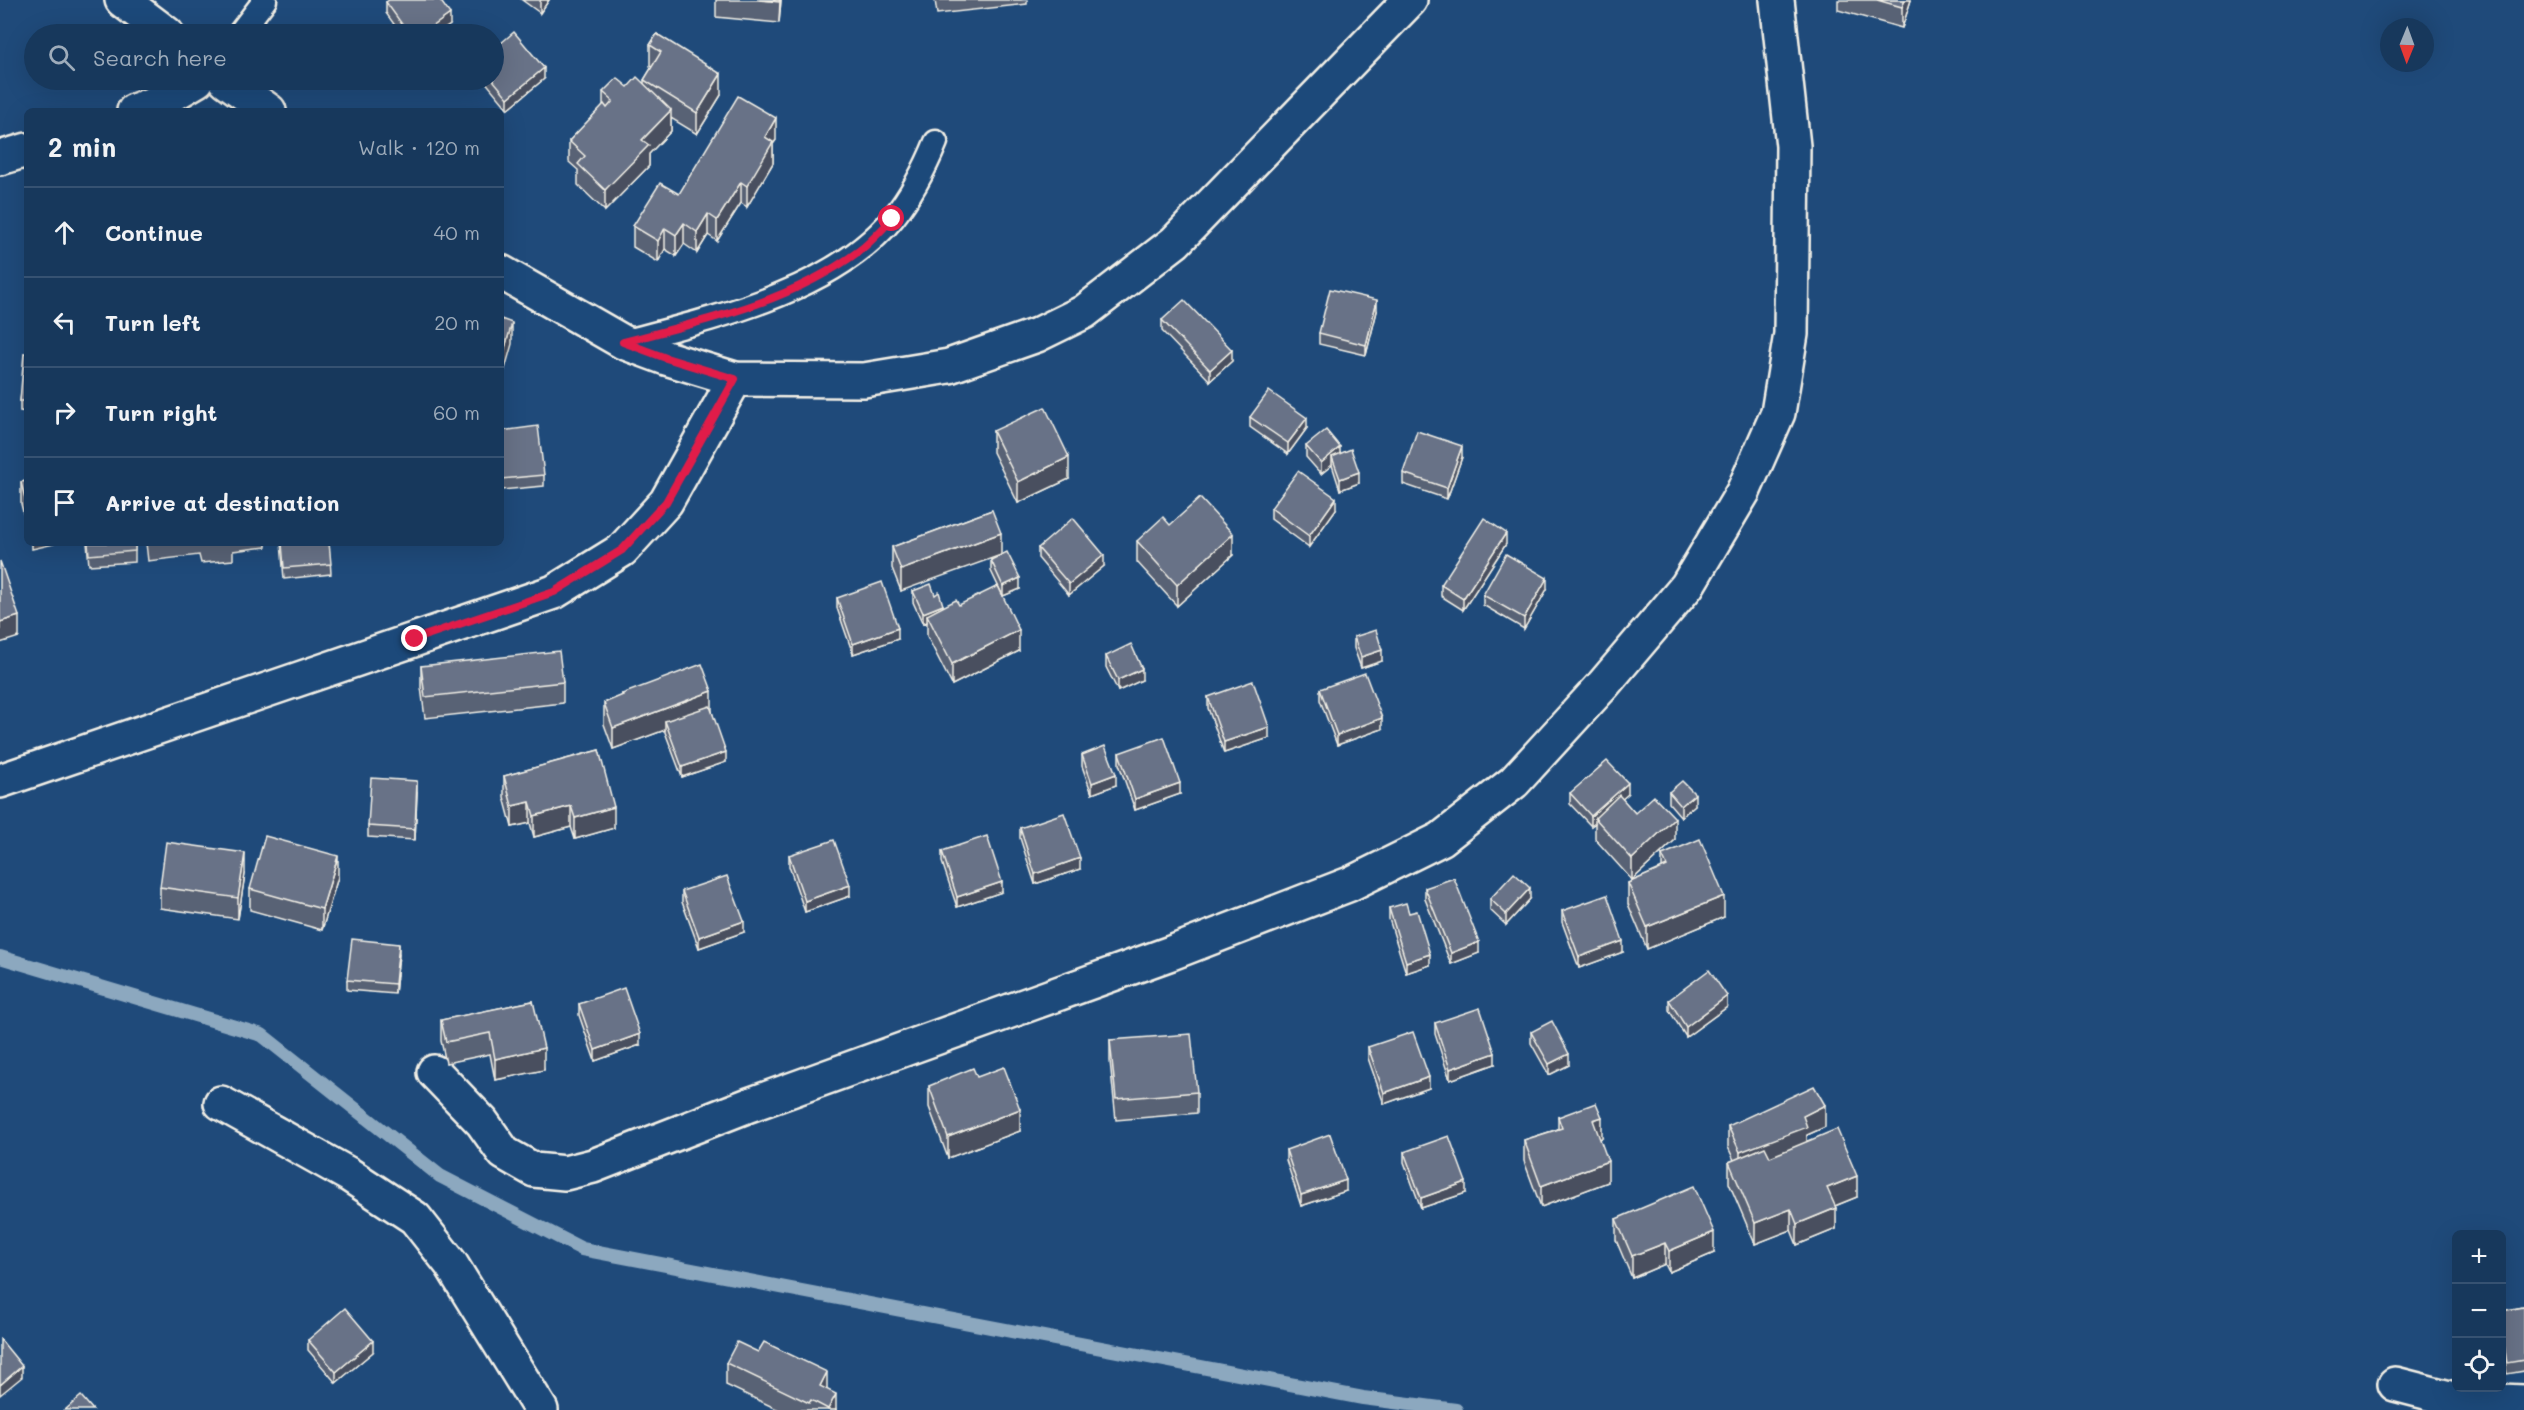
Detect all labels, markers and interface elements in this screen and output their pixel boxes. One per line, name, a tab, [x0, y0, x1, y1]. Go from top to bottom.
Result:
north arrow	[2380, 18, 2434, 72]
search box	[24, 24, 504, 90]
icon: search	[45, 41, 78, 74]
text: Search here	[93, 43, 227, 72]
text: 2 min	[48, 130, 116, 164]
text: Walk · 120 m	[358, 134, 480, 160]
route start	[878, 205, 904, 231]
icon: ahead	[48, 216, 81, 249]
text: Continue	[105, 218, 203, 247]
text: 40 m	[434, 219, 480, 245]
icon: left	[48, 306, 81, 339]
text: Turn left	[105, 308, 201, 337]
text: 20 m	[434, 309, 480, 335]
icon: right	[48, 396, 81, 429]
text: Turn right	[105, 398, 217, 427]
text: 60 m	[433, 399, 480, 425]
icon: arrive	[48, 486, 81, 519]
text: Arrive at destination	[105, 488, 340, 517]
route end	[401, 625, 427, 651]
map controls	[2452, 1230, 2506, 1392]
button: +	[2452, 1230, 2506, 1284]
button: −	[2452, 1284, 2506, 1338]
button: locate	[2452, 1338, 2506, 1392]

